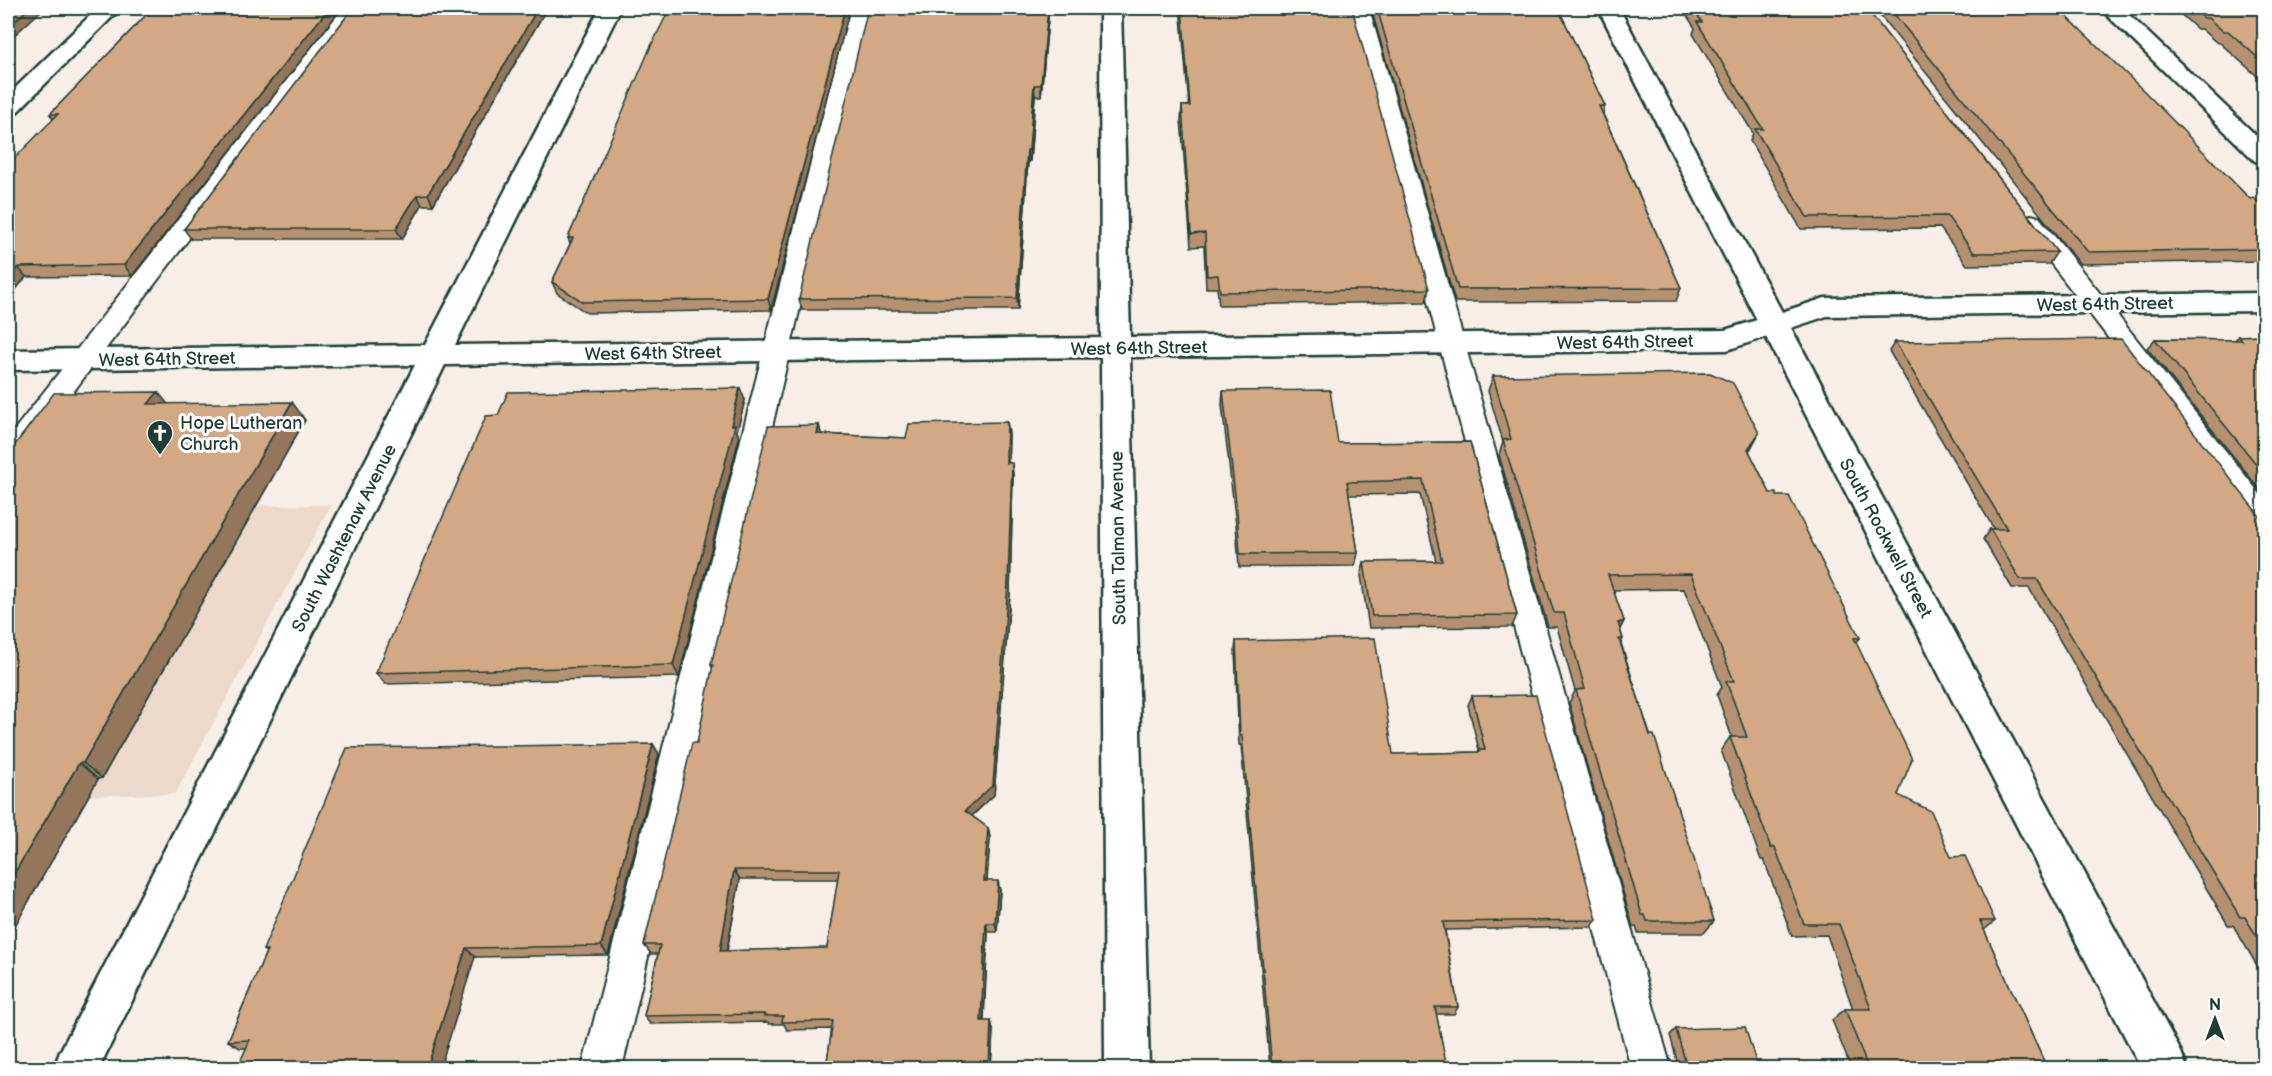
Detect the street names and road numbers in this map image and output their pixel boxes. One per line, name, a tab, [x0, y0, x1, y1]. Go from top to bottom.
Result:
street label: West 64th Street	[2036, 293, 2174, 316]
street label: West 64th Street	[1556, 331, 1694, 354]
street label: West 64th Street	[1070, 337, 1208, 360]
street label: West 64th Street	[584, 342, 722, 365]
street label: West 64th Street	[98, 348, 236, 371]
street label: South Washtenaw Avenue	[288, 440, 401, 636]
street label: South Talman Avenue	[1106, 450, 1131, 625]
street label: South Rockwell Street	[1835, 455, 1937, 622]

